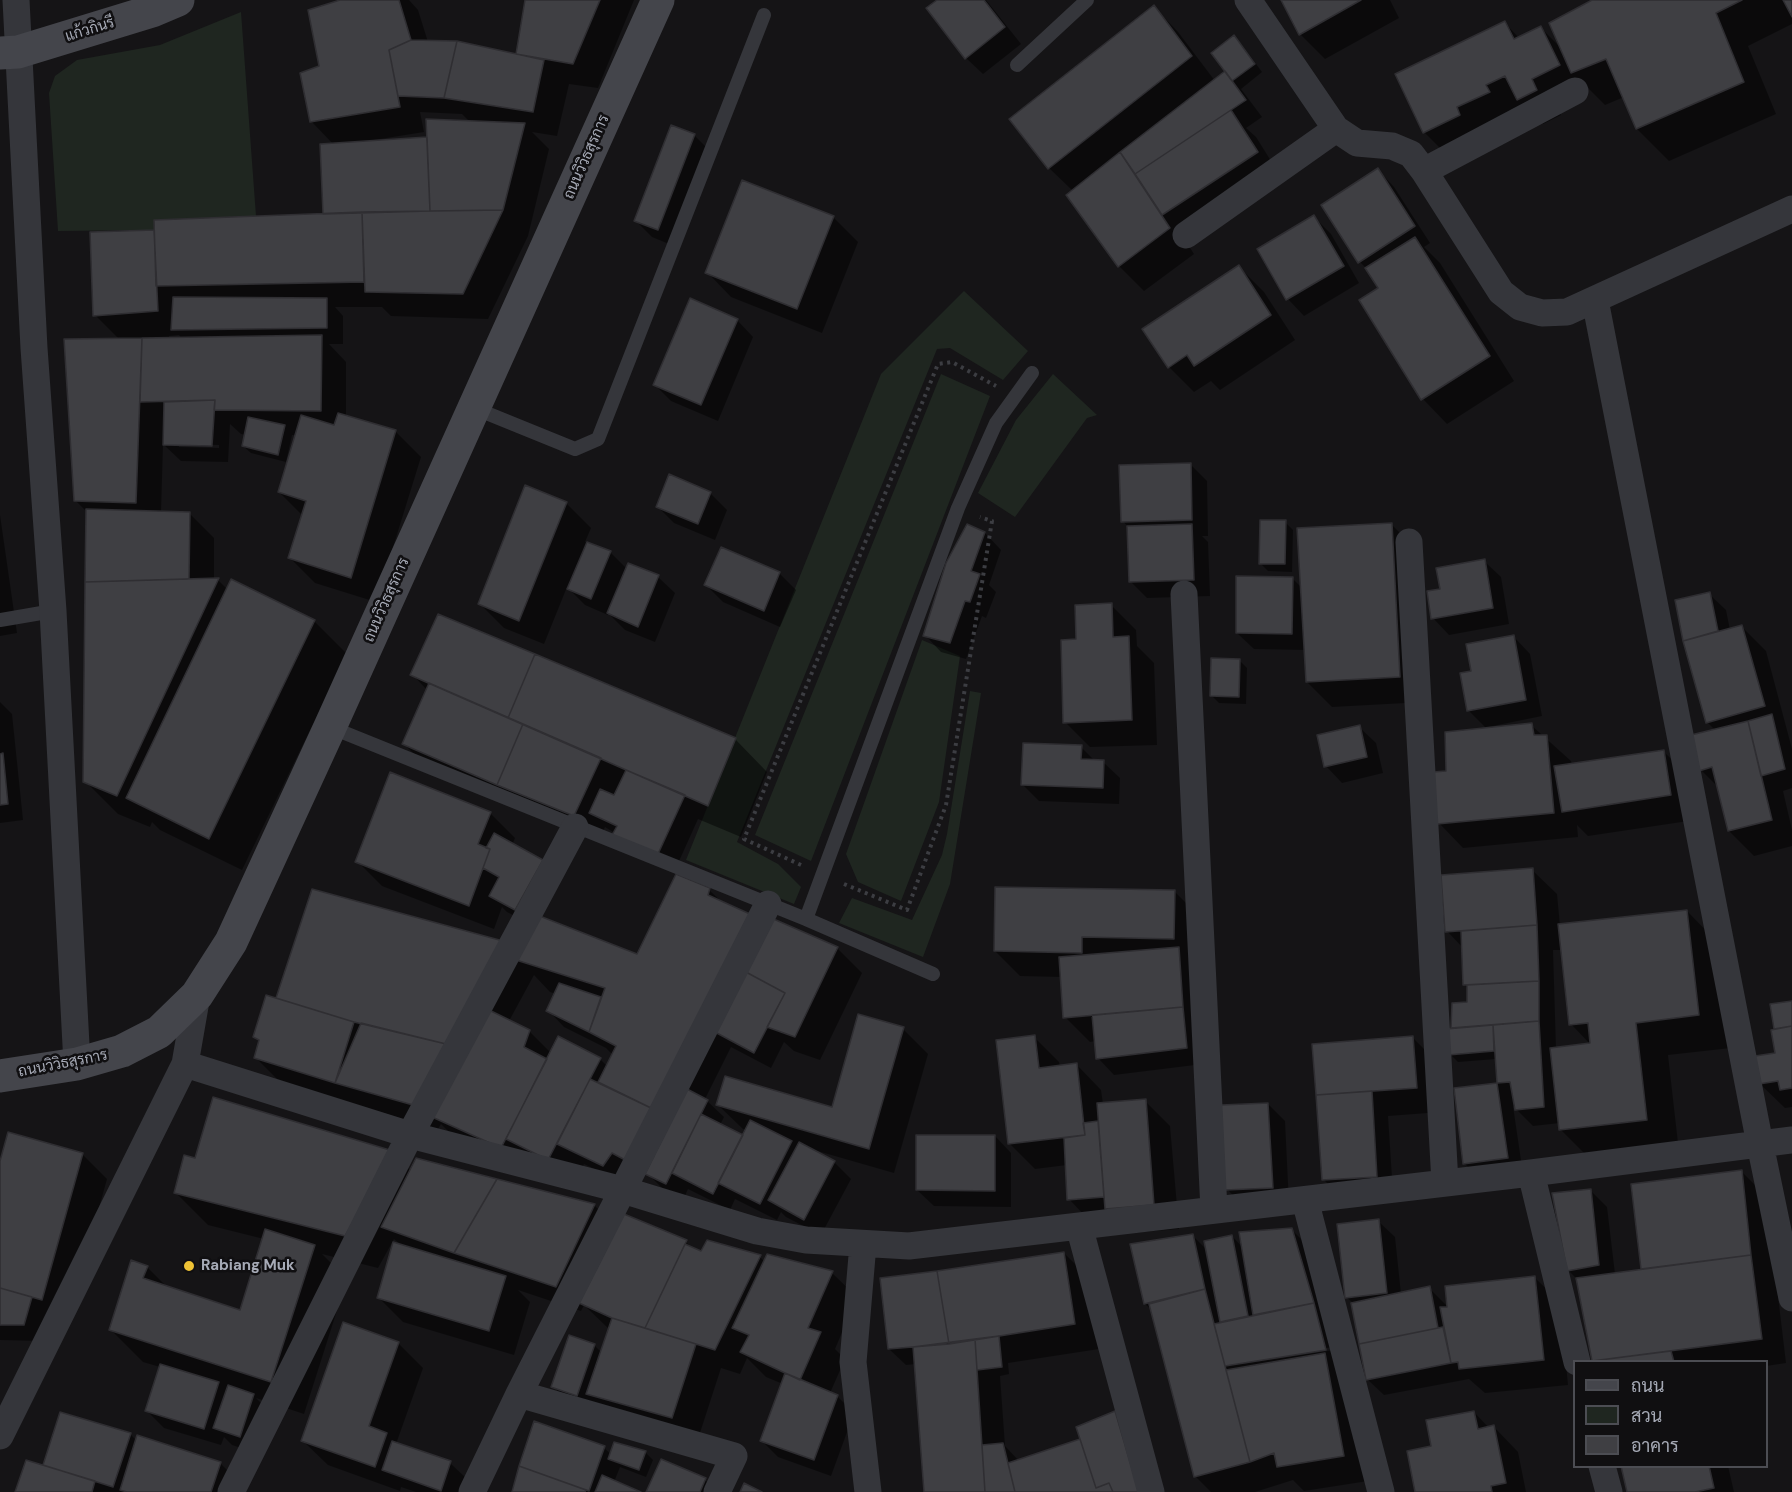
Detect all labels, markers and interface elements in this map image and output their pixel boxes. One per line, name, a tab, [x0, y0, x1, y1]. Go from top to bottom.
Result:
street label: แก้วกินรี	[63, 14, 117, 46]
street label: ถนนวิวิธสุรการ	[560, 112, 614, 202]
street label: ถนนวิวิธสุรการ	[360, 555, 414, 645]
street label: ถนนวิวิธสุรการ	[17, 1047, 109, 1081]
place label: Rabiang Muk	[201, 1257, 295, 1275]
marker: Rabiang Muk	[182, 1259, 196, 1273]
legend	[1573, 1360, 1768, 1468]
text: ถนน	[1631, 1374, 1664, 1398]
text: สวน	[1631, 1404, 1662, 1428]
text: อาคาร	[1631, 1434, 1679, 1458]

